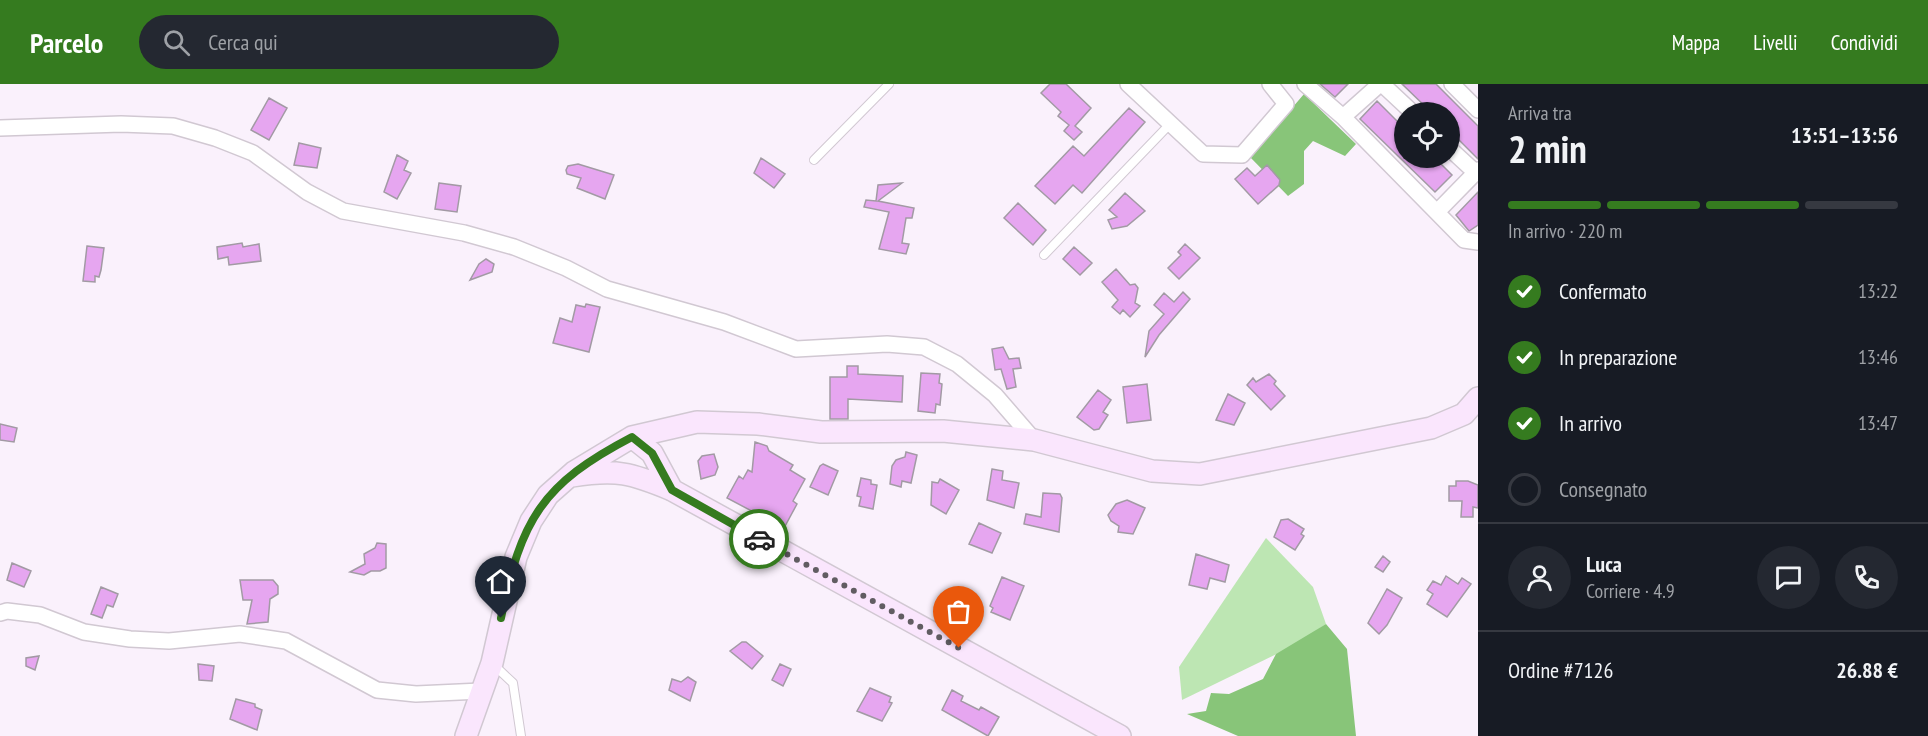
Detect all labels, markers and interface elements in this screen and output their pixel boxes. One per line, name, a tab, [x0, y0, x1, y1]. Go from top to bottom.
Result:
search box	[139, 15, 559, 69]
text: Parcelo	[30, 24, 103, 61]
icon: search	[160, 26, 193, 59]
text: Cerca qui	[208, 28, 278, 56]
text: Mappa	[1672, 29, 1720, 56]
text: Livelli	[1753, 29, 1798, 56]
text: Condividi	[1831, 29, 1898, 56]
text: Arriva tra	[1508, 100, 1572, 126]
map controls	[1394, 102, 1460, 168]
button: locate	[1394, 102, 1460, 168]
text: 13:51–13:56	[1791, 121, 1898, 149]
text: 2 min	[1508, 123, 1587, 174]
text: In arrivo · 220 m	[1508, 218, 1622, 244]
icon: check	[1508, 275, 1541, 308]
text: Confermato	[1559, 277, 1647, 305]
text: 13:22	[1858, 278, 1898, 304]
icon: check	[1508, 341, 1541, 374]
text: In preparazione	[1559, 343, 1677, 371]
text: 13:46	[1858, 344, 1898, 370]
icon: check	[1508, 407, 1541, 440]
text: In arrivo	[1559, 409, 1622, 437]
text: 13:47	[1858, 410, 1898, 436]
text: Consegnato	[1559, 475, 1647, 503]
courier	[729, 509, 789, 569]
icon: car	[743, 523, 776, 556]
button: person	[1508, 546, 1571, 609]
button: chat	[1757, 546, 1820, 609]
button: phone	[1835, 546, 1898, 609]
text: Luca	[1586, 550, 1622, 578]
pin	[475, 556, 526, 618]
icon: home	[484, 565, 517, 598]
text: Corriere · 4.9	[1586, 578, 1675, 604]
pin	[933, 586, 984, 648]
icon: bag	[942, 595, 975, 628]
text: Ordine #7126	[1508, 656, 1613, 684]
text: 26.88 €	[1836, 656, 1898, 684]

